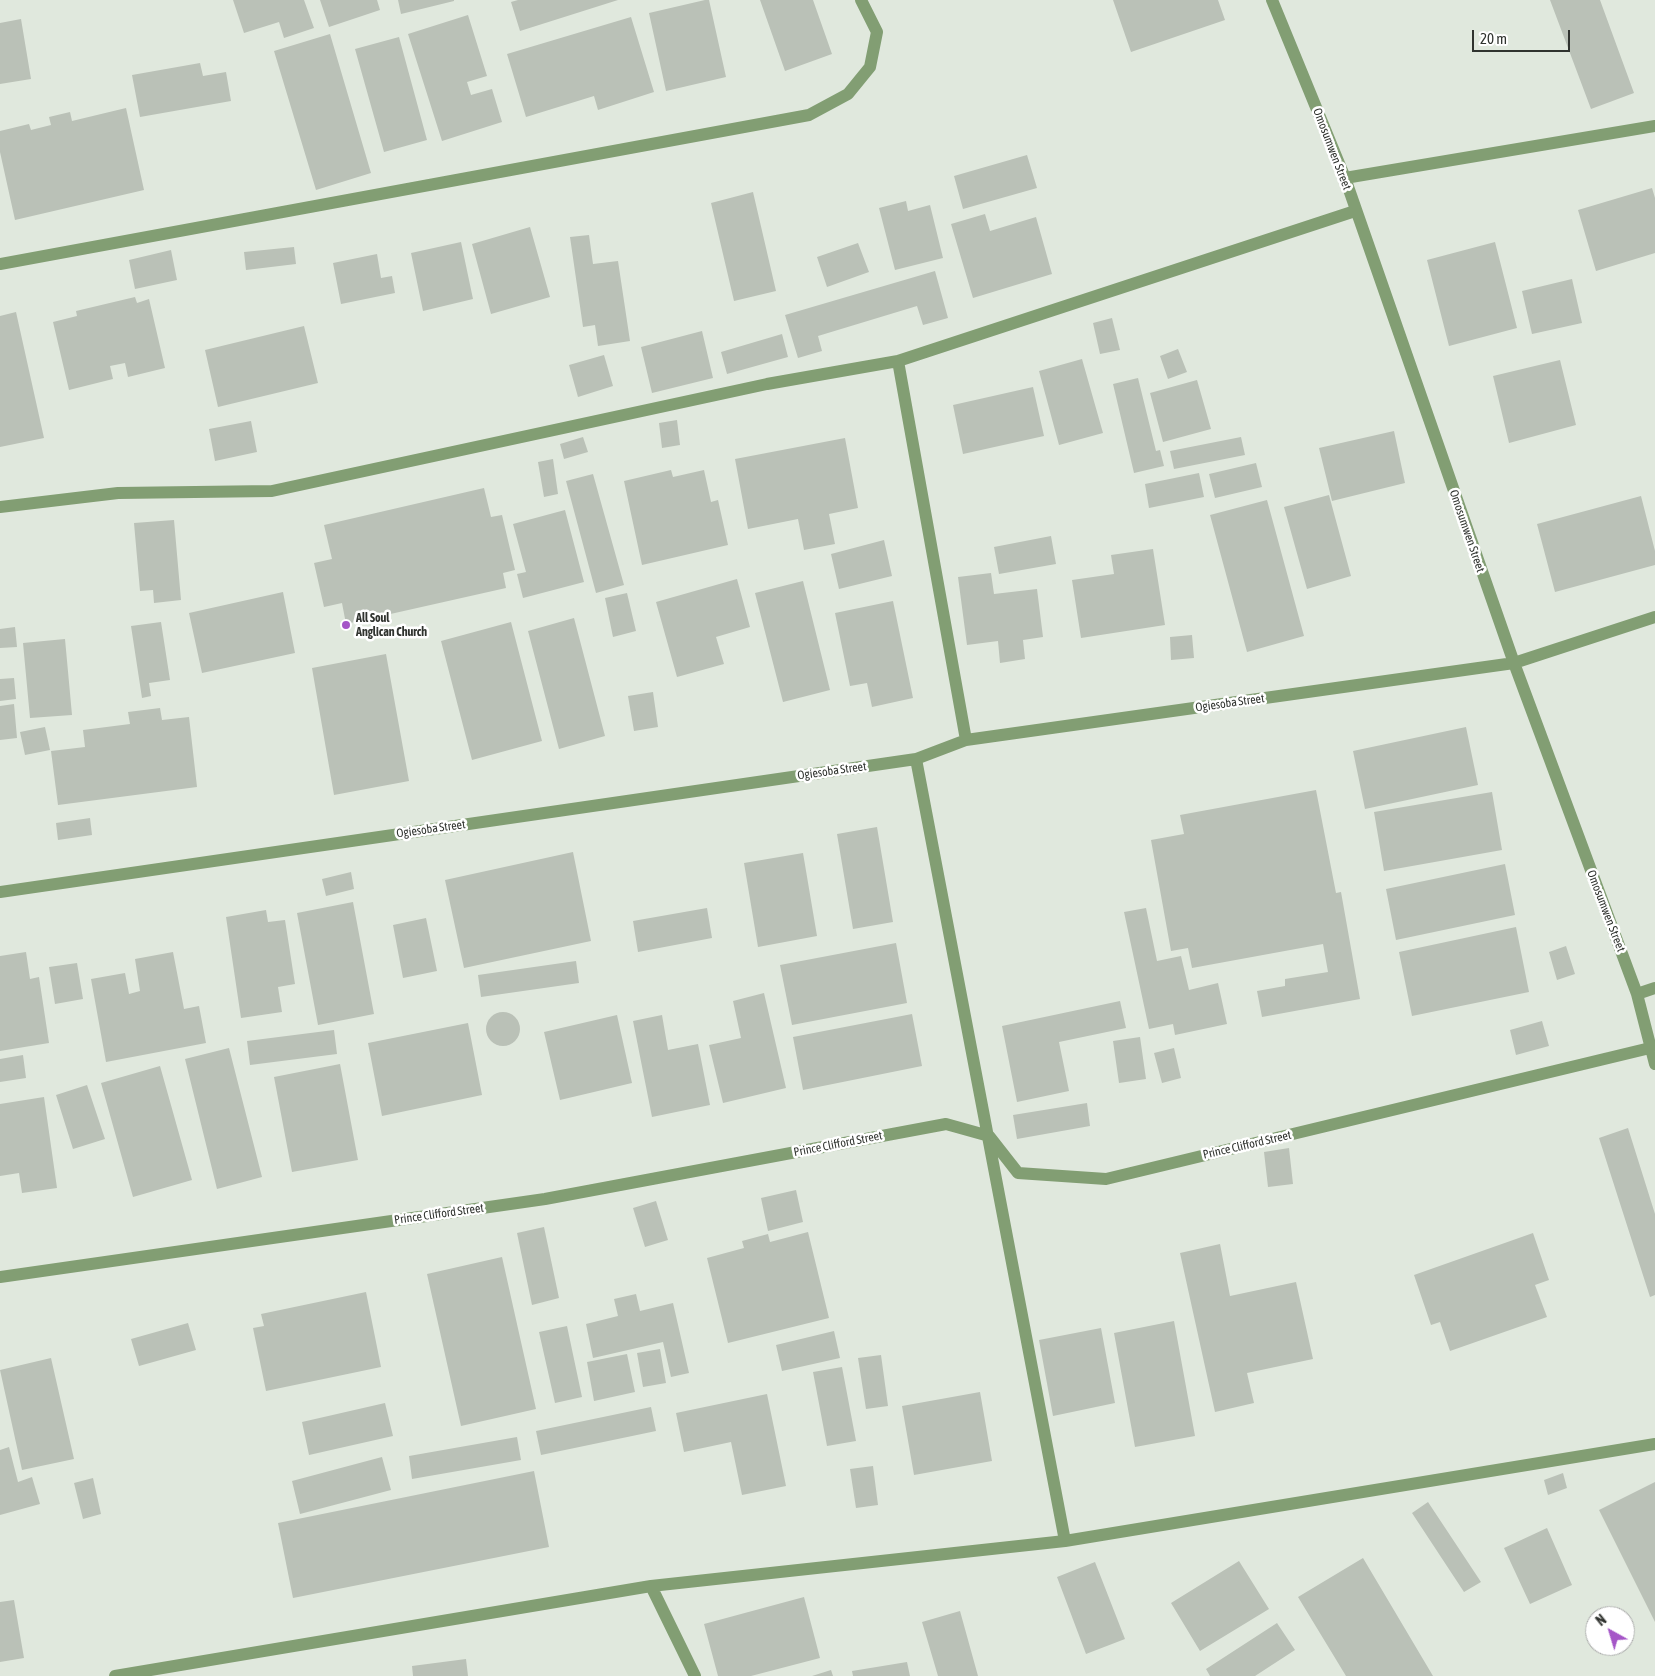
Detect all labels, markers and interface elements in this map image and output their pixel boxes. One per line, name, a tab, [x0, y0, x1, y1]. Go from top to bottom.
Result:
scale bar	[1475, 20, 1572, 52]
text: 20 m	[1480, 30, 1507, 47]
street label: Omosumwen Street	[1310, 106, 1354, 192]
street label: Omosumwen Street	[1446, 488, 1488, 574]
place label: All Soul Anglican Church	[356, 611, 427, 639]
marker: All Soul Anglican Church	[340, 619, 352, 631]
street label: Ogiesoba Street	[1195, 691, 1265, 715]
street label: Ogiesoba Street	[797, 759, 867, 783]
street label: Ogiesoba Street	[396, 817, 466, 841]
street label: Omosumwen Street	[1584, 868, 1628, 954]
street label: Prince Clifford Street	[792, 1128, 884, 1160]
street label: Prince Clifford Street	[1201, 1128, 1293, 1162]
street label: Prince Clifford Street	[393, 1201, 485, 1227]
north arrow	[1585, 1606, 1635, 1656]
text: N	[1593, 1611, 1609, 1629]

